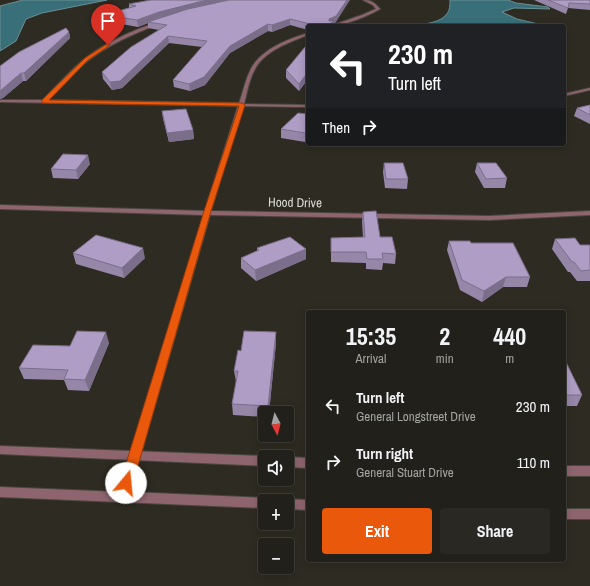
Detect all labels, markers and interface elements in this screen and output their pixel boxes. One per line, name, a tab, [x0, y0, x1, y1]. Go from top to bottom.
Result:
pin	[91, 4, 125, 45]
icon: arrive	[97, 10, 119, 32]
text: 230 m	[388, 35, 453, 73]
icon: left	[322, 40, 374, 92]
text: Turn left	[388, 71, 441, 96]
icon: right	[358, 116, 380, 138]
text: Then	[322, 117, 350, 138]
street label: Hood Drive	[268, 194, 322, 211]
text: 15:35	[346, 320, 396, 352]
text: 2	[439, 320, 450, 352]
text: 440	[493, 320, 526, 352]
text: Arrival	[356, 350, 386, 367]
text: min	[436, 350, 454, 367]
text: m	[505, 350, 514, 367]
text: Turn left	[356, 387, 404, 408]
icon: left	[322, 395, 344, 417]
text: 230 m	[516, 396, 550, 417]
north arrow	[258, 406, 294, 442]
map controls	[258, 406, 294, 574]
text: General Longstreet Drive	[356, 408, 476, 425]
text: Turn right	[356, 443, 413, 464]
button: sound	[258, 450, 294, 486]
icon: right	[322, 451, 344, 473]
text: 110 m	[517, 452, 550, 473]
position arrow	[105, 462, 147, 504]
text: General Stuart Drive	[356, 464, 454, 481]
button: +	[258, 494, 294, 530]
button: Exit	[322, 508, 432, 554]
button: Share	[440, 508, 550, 554]
button: −	[258, 538, 294, 574]

